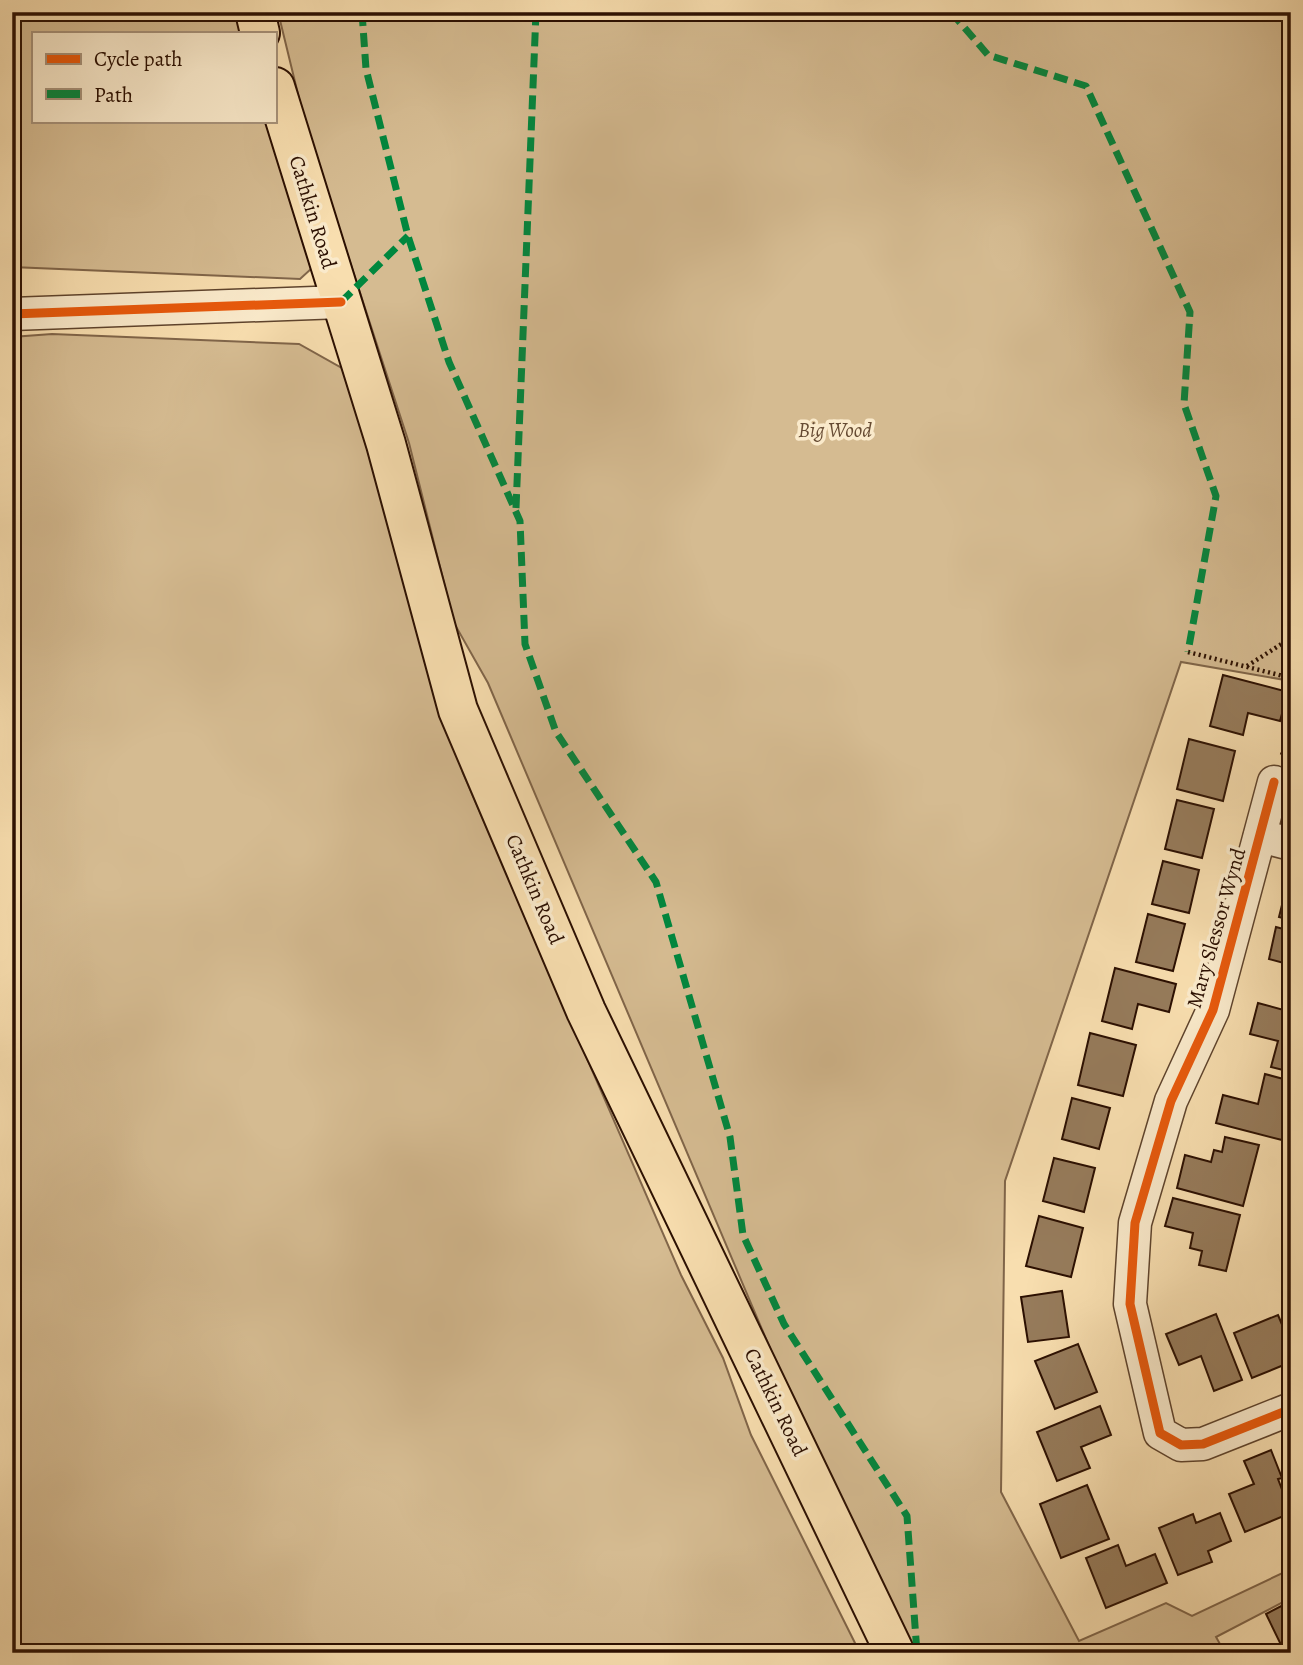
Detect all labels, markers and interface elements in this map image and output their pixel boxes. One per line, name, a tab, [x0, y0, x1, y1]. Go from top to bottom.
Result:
legend	[32, 32, 276, 122]
text: Cycle path	[94, 45, 183, 73]
text: Path	[94, 81, 133, 109]
street label: Cathkin Road	[283, 152, 344, 273]
park label: Big Wood	[798, 416, 872, 444]
street label: Cathkin Road	[499, 830, 571, 949]
street label: Mary Slessor Wynd	[1180, 844, 1252, 1011]
street label: Cathkin Road	[738, 1343, 815, 1461]

